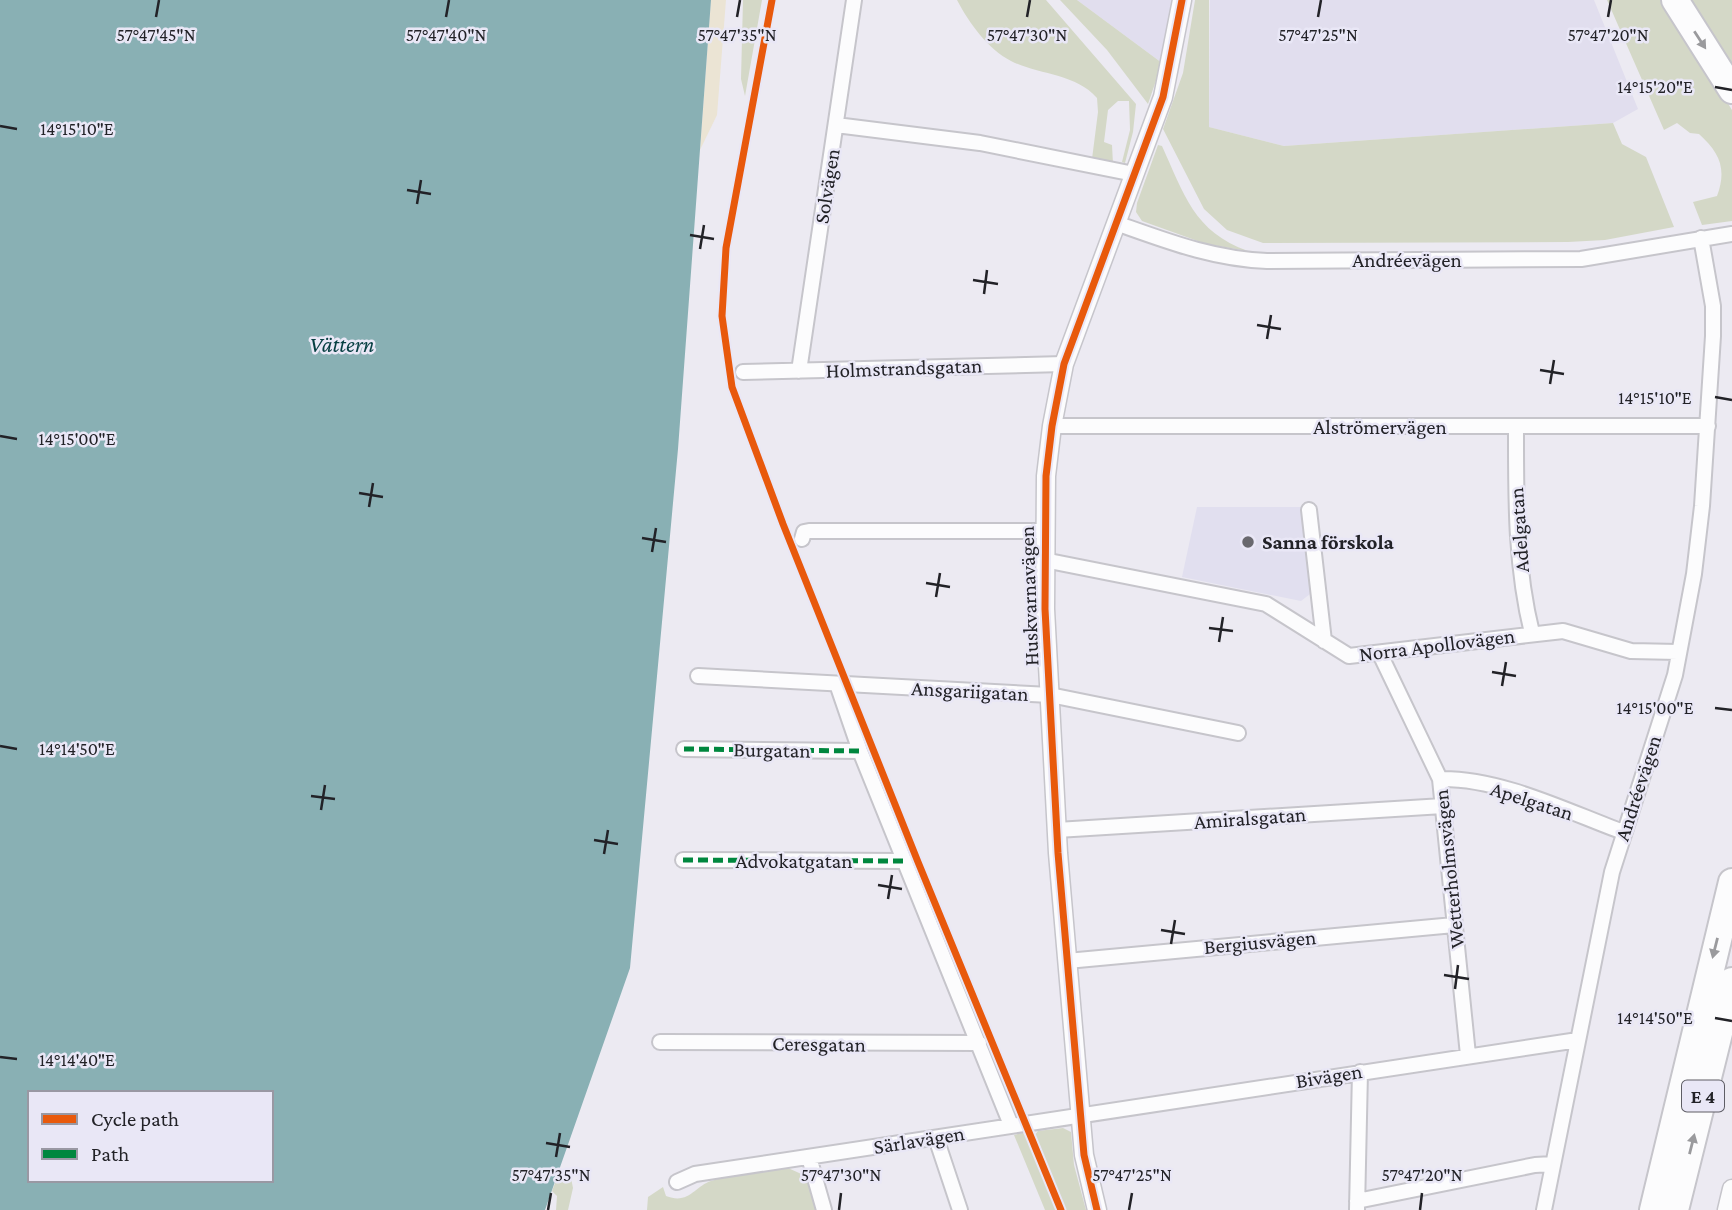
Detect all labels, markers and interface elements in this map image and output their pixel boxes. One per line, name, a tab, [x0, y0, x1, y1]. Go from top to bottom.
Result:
text: 57°47'45"N	[116, 25, 196, 45]
text: 57°47'40"N	[406, 25, 487, 45]
text: 57°47'35"N	[697, 25, 777, 45]
text: 57°47'30"N	[987, 25, 1067, 45]
text: 57°47'25"N	[1278, 25, 1358, 45]
text: 57°47'20"N	[1567, 25, 1649, 45]
one-way arrow	[1693, 30, 1706, 50]
text: 14°15'20"E	[1617, 77, 1693, 97]
text: 14°15'10"E	[40, 119, 114, 139]
street label: Solvägen	[809, 147, 845, 225]
street label: Andréevägen	[1352, 248, 1462, 272]
water label: Vättern	[310, 331, 374, 357]
street label: Holmstrandsgatan	[825, 353, 983, 383]
text: 14°15'10"E	[1618, 388, 1692, 408]
street label: Alströmervägen	[1313, 415, 1447, 439]
text: 14°15'00"E	[39, 429, 116, 449]
street label: Adelgatan	[1504, 487, 1534, 573]
street label: Huskvarnavägen	[1015, 525, 1043, 667]
place label: Sanna förskola	[1262, 530, 1395, 554]
marker: Sanna förskola	[1240, 534, 1256, 550]
street label: Norra Apollovägen	[1358, 624, 1516, 666]
street label: Ansgariigatan	[911, 676, 1029, 706]
text: 14°15'00"E	[1617, 698, 1694, 718]
street label: Andréevägen	[1610, 732, 1666, 844]
street label: Burgatan	[733, 737, 811, 763]
text: 14°14'50"E	[39, 739, 115, 759]
street label: Apelgatan	[1488, 776, 1576, 826]
street label: Wetterholmsvägen	[1429, 788, 1469, 950]
street label: Amiralsgatan	[1193, 802, 1307, 834]
street label: Advokatgatan	[736, 849, 852, 873]
street label: Bergiusvägen	[1203, 925, 1317, 959]
one-way arrow	[1709, 937, 1720, 959]
text: 14°14'50"E	[1617, 1008, 1693, 1028]
street label: Ceresgatan	[772, 1031, 866, 1057]
text: 14°14'40"E	[39, 1050, 115, 1070]
street label: Bivägen	[1294, 1059, 1364, 1093]
road number: E 4	[1682, 1080, 1724, 1112]
legend	[28, 1091, 273, 1182]
text: Cycle path	[91, 1107, 179, 1131]
street label: Särlavägen	[872, 1121, 966, 1159]
one-way arrow	[1687, 1133, 1698, 1155]
text: Path	[91, 1142, 129, 1166]
text: 57°47'35"N	[511, 1165, 591, 1185]
text: 57°47'30"N	[801, 1165, 881, 1185]
text: 57°47'25"N	[1092, 1165, 1172, 1185]
text: 57°47'20"N	[1381, 1165, 1463, 1185]

